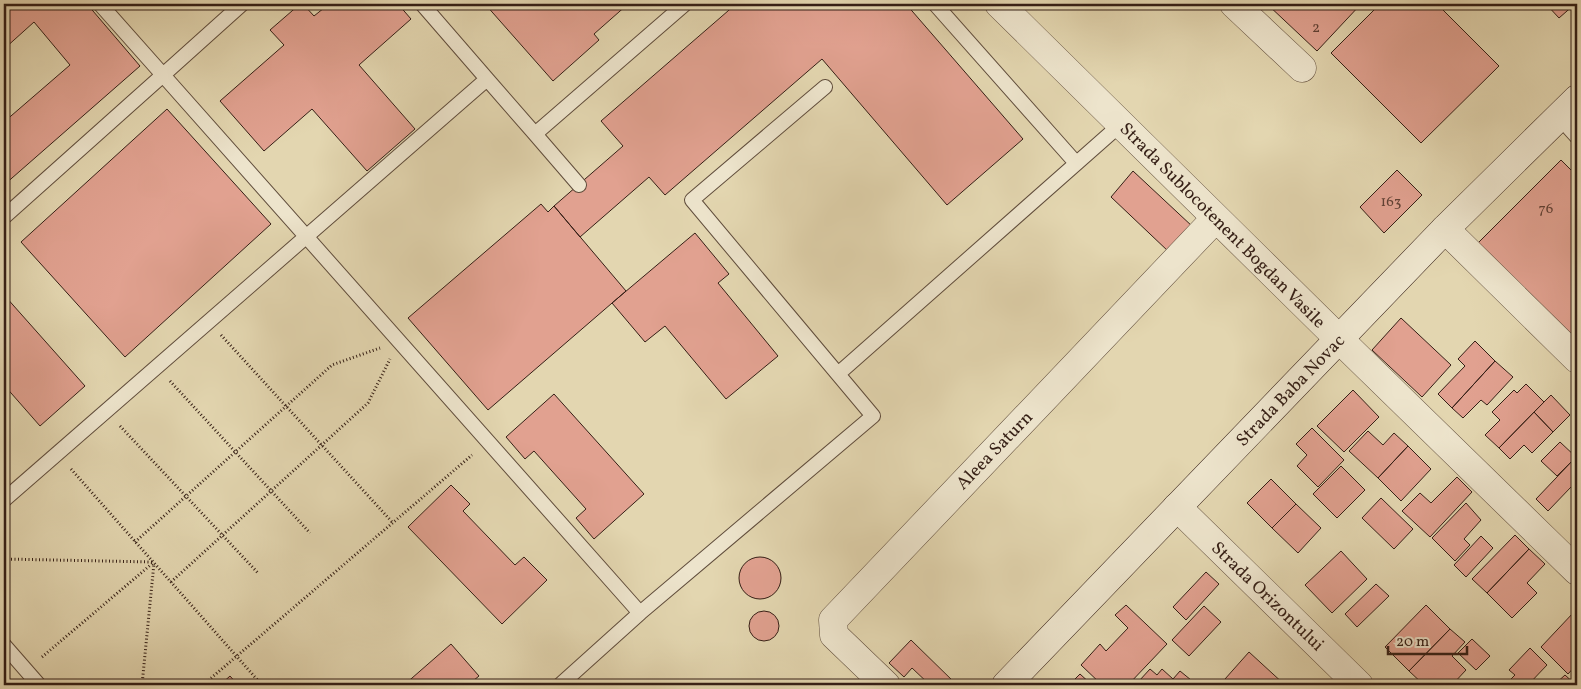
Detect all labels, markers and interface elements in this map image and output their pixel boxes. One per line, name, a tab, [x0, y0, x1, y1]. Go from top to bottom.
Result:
house number: 2	[1312, 18, 1320, 39]
street label: Strada Sublocotenent Bogdan Vasile	[1113, 117, 1331, 335]
house number: 163	[1381, 192, 1401, 213]
house number: 76	[1539, 199, 1553, 220]
street label: Strada Baba Novac	[1231, 329, 1351, 453]
street label: Aleea Saturn	[951, 406, 1039, 496]
street label: Strada Orizontului	[1205, 537, 1329, 658]
scale bar	[1388, 624, 1467, 656]
text: 20 m	[1396, 632, 1429, 653]

